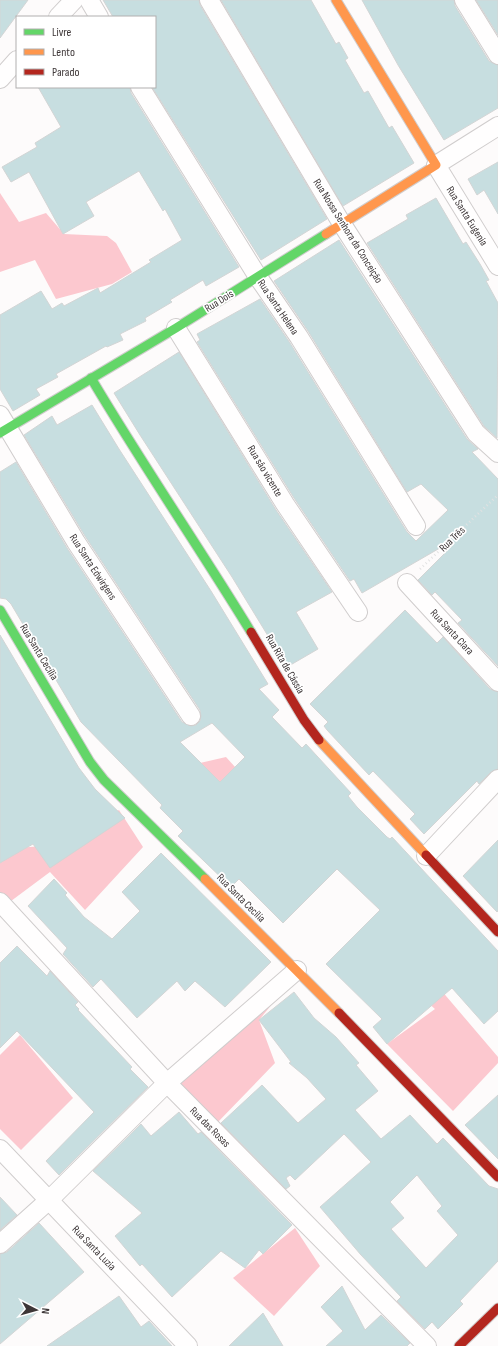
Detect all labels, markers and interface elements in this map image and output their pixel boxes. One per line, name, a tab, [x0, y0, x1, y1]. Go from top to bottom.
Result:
legend	[16, 16, 156, 88]
text: Livre	[52, 25, 72, 40]
text: Lento	[52, 45, 75, 60]
text: Parado	[52, 65, 79, 80]
street label: Rua Nossa Senhora da Conceição	[311, 176, 386, 286]
street label: Rua Santa Eugenia	[444, 184, 490, 248]
street label: Rua Santa Helena	[255, 277, 301, 337]
street label: Rua Dois	[202, 287, 236, 315]
street label: Rua são vicente	[245, 443, 285, 499]
street label: Rua Três	[436, 524, 468, 554]
street label: Rua Santa Edwirgens	[67, 531, 119, 603]
street label: Rua Santa Clara	[428, 607, 476, 657]
street label: Rua Santa Cecília	[17, 622, 61, 682]
street label: Rua Rita de Cássia	[263, 632, 307, 696]
street label: Rua Santa Cecília	[214, 871, 268, 925]
street label: Rua das Rosas	[187, 1104, 233, 1150]
street label: Rua Santa Luzia	[69, 1223, 119, 1273]
north arrow	[16, 1290, 56, 1330]
text: N	[39, 1307, 52, 1315]

